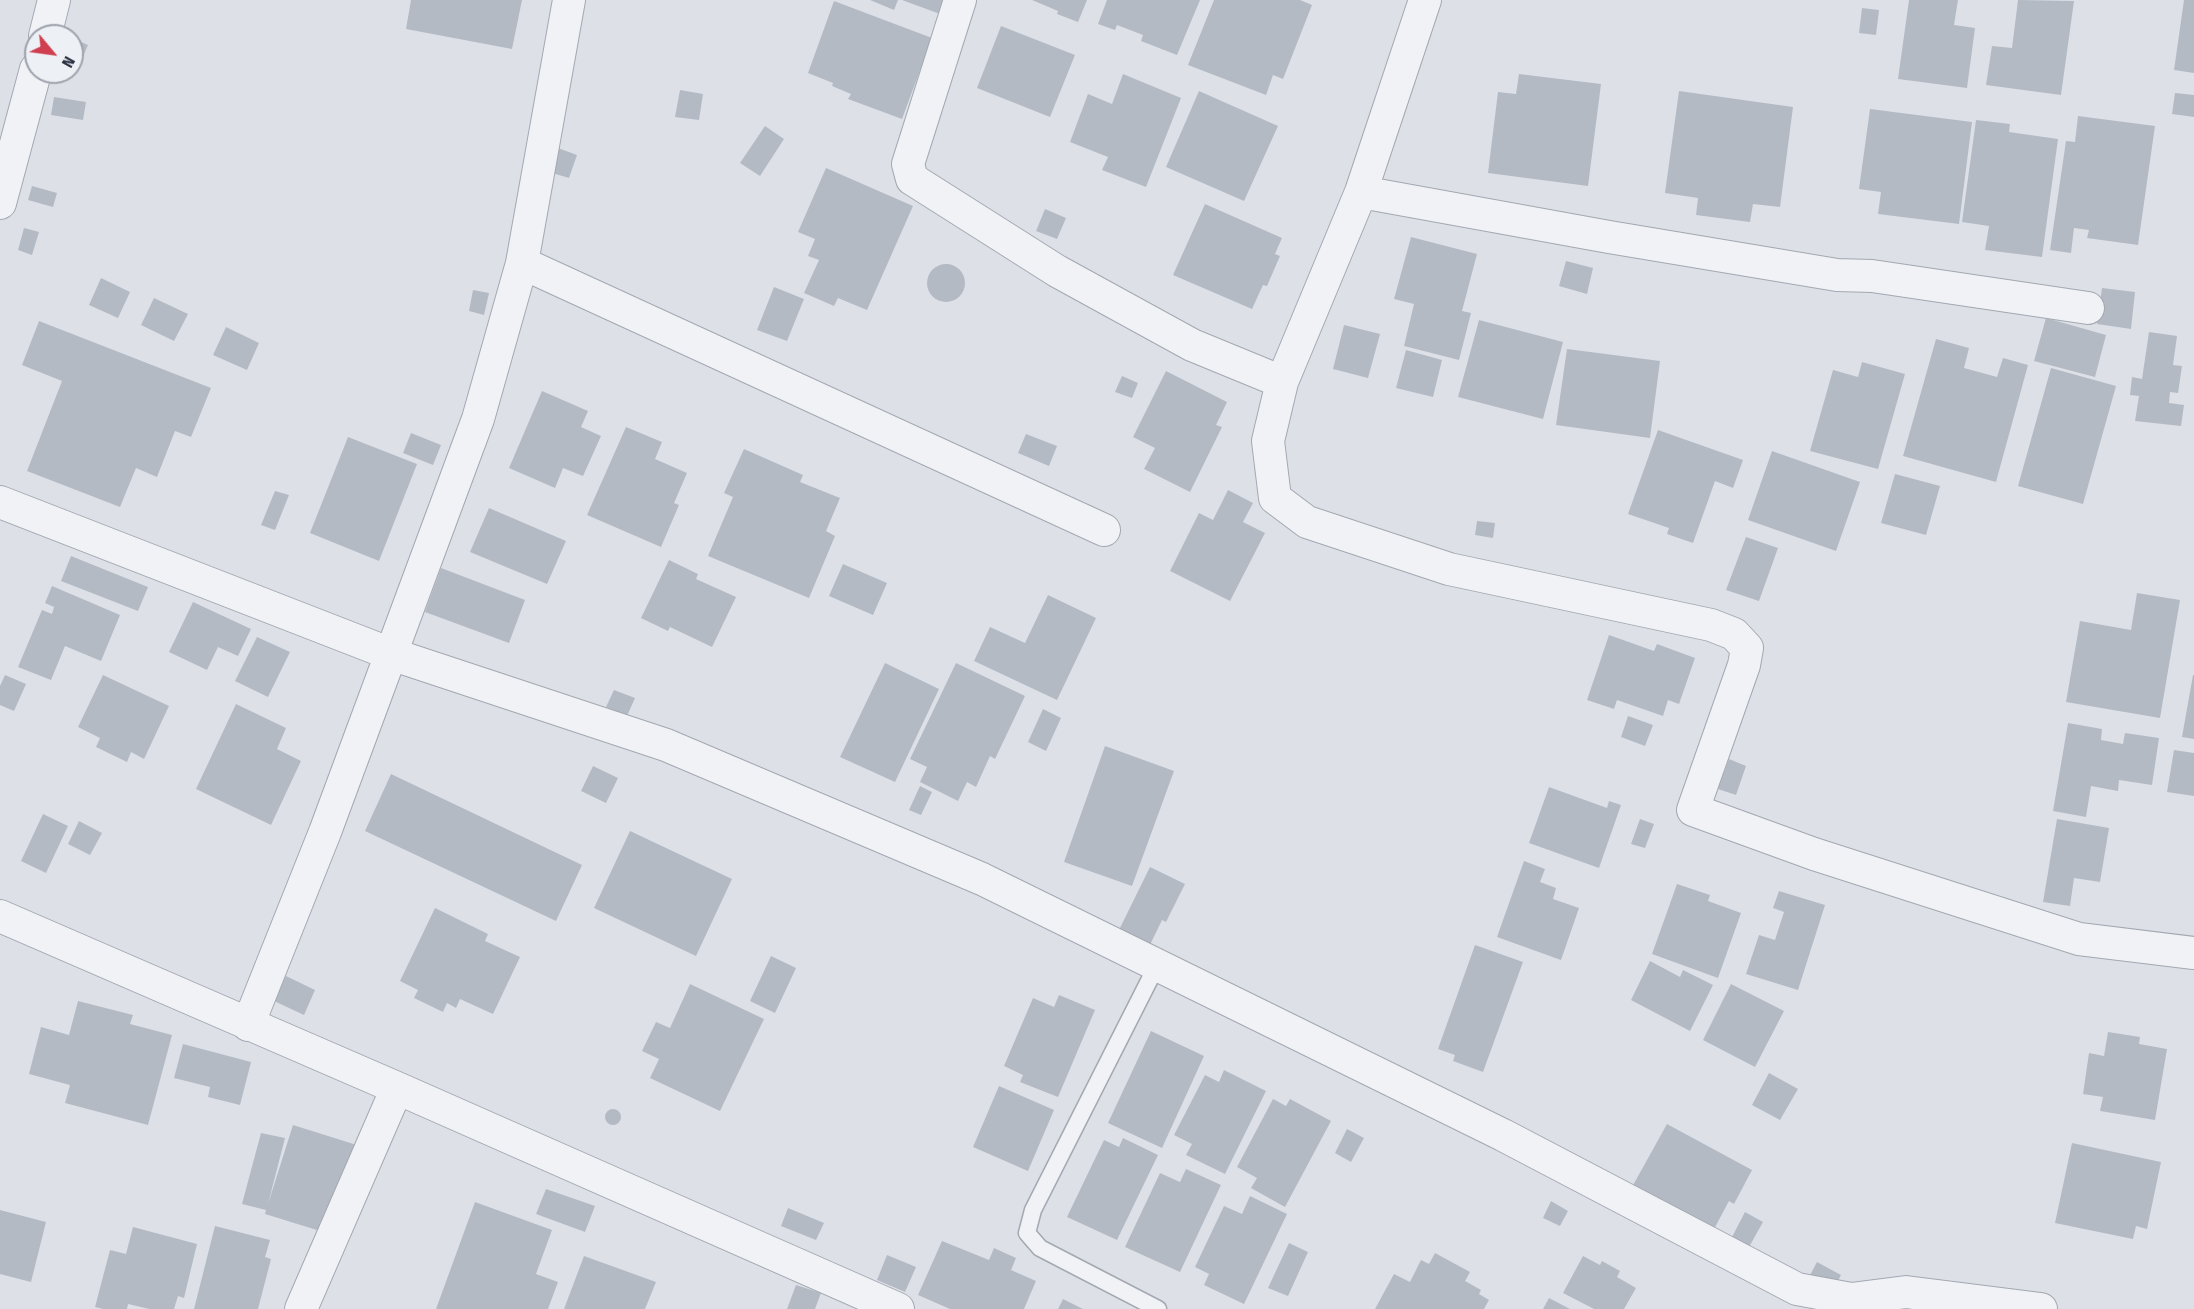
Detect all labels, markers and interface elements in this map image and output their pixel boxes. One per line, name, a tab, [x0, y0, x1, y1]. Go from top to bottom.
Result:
north arrow	[24, 24, 84, 84]
text: N	[58, 53, 79, 71]

